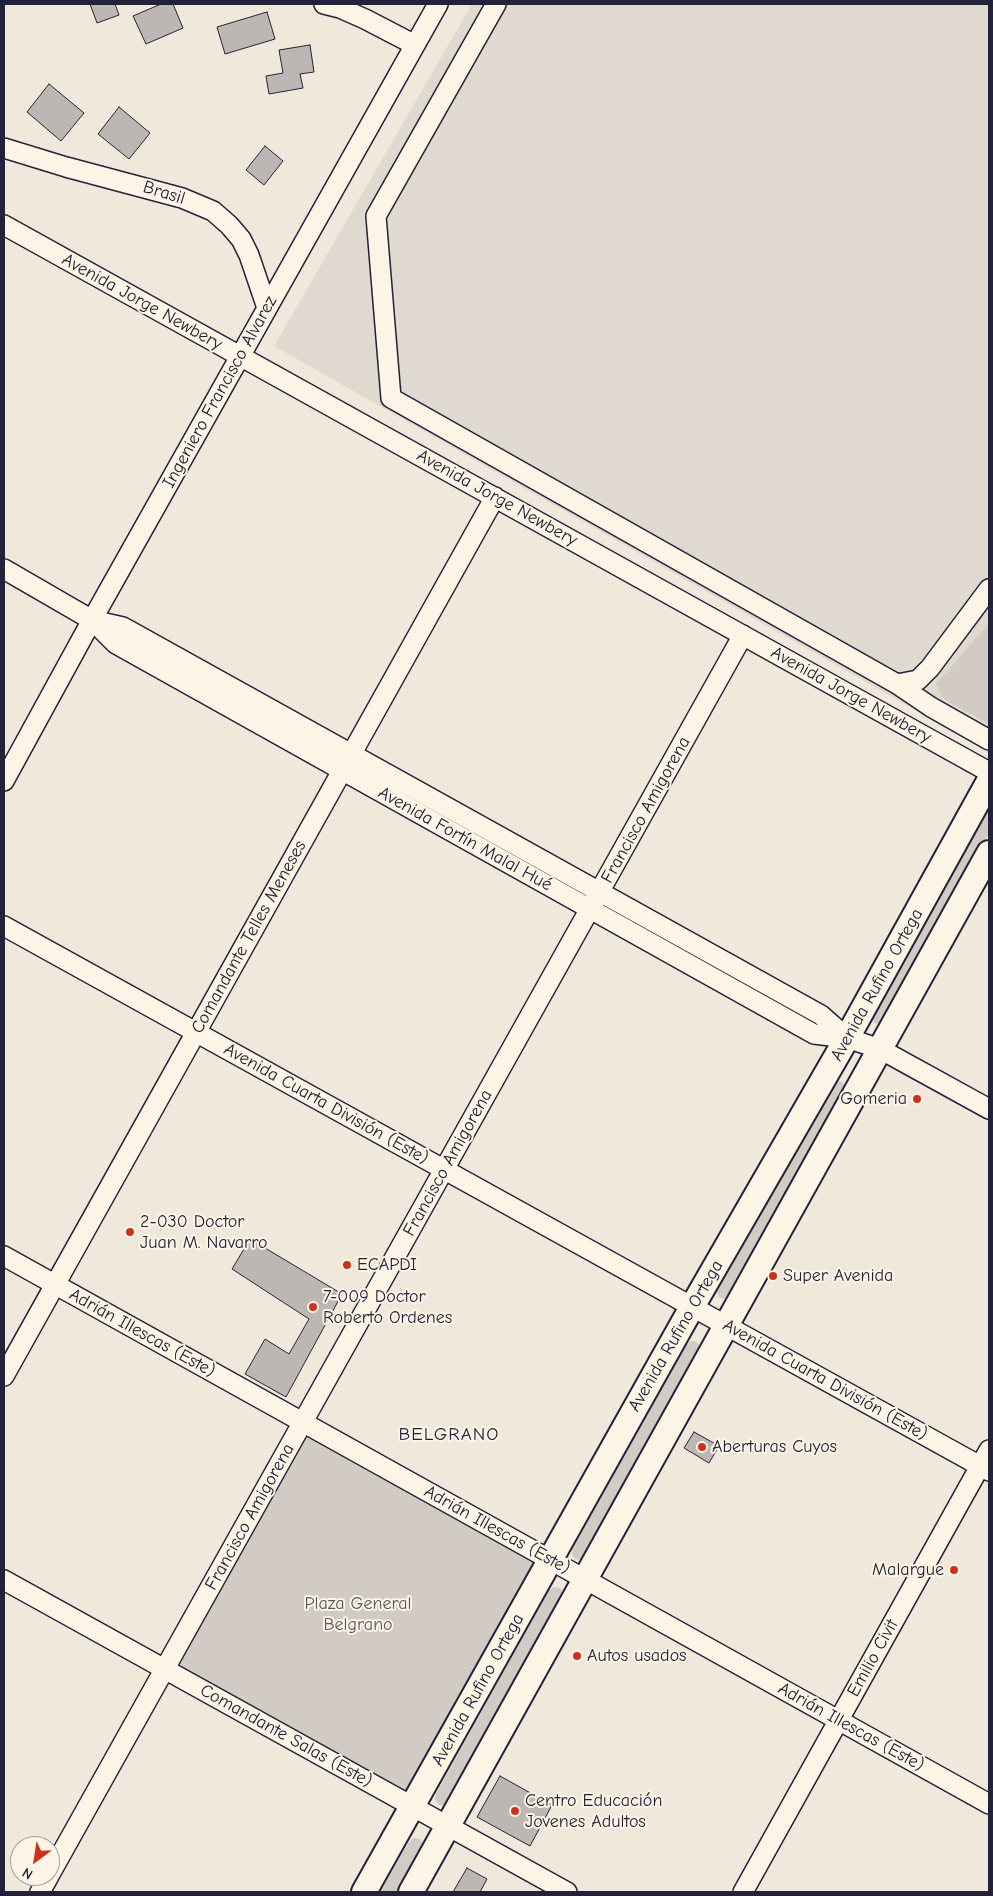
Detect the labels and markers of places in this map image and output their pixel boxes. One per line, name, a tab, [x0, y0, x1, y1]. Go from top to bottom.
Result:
place label: Gomeria	[840, 1088, 907, 1110]
marker: Gomeria	[911, 1093, 923, 1105]
place label: 2-030 Doctor Juan M. Navarro	[140, 1211, 268, 1254]
marker: 2-030 Doctor Juan M. Navarro	[124, 1226, 136, 1238]
place label: ECAPDI	[357, 1254, 417, 1276]
marker: ECAPDI	[341, 1259, 353, 1271]
place label: Super Avenida	[783, 1265, 893, 1287]
marker: Super Avenida	[767, 1270, 779, 1282]
place label: 7-009 Doctor Roberto Ordenes	[323, 1286, 452, 1328]
marker: 7-009 Doctor Roberto Ordenes	[307, 1301, 319, 1313]
place label: Aberturas Cuyos	[712, 1436, 837, 1458]
marker: Aberturas Cuyos	[696, 1441, 708, 1453]
place label: Malargue	[872, 1559, 944, 1581]
marker: Malargue	[948, 1564, 960, 1576]
place label: Autos usados	[587, 1645, 687, 1667]
marker: Autos usados	[571, 1650, 583, 1662]
place label: Centro Educación Jovenes Adultos	[525, 1790, 662, 1832]
marker: Centro Educación Jovenes Adultos	[509, 1805, 521, 1817]

